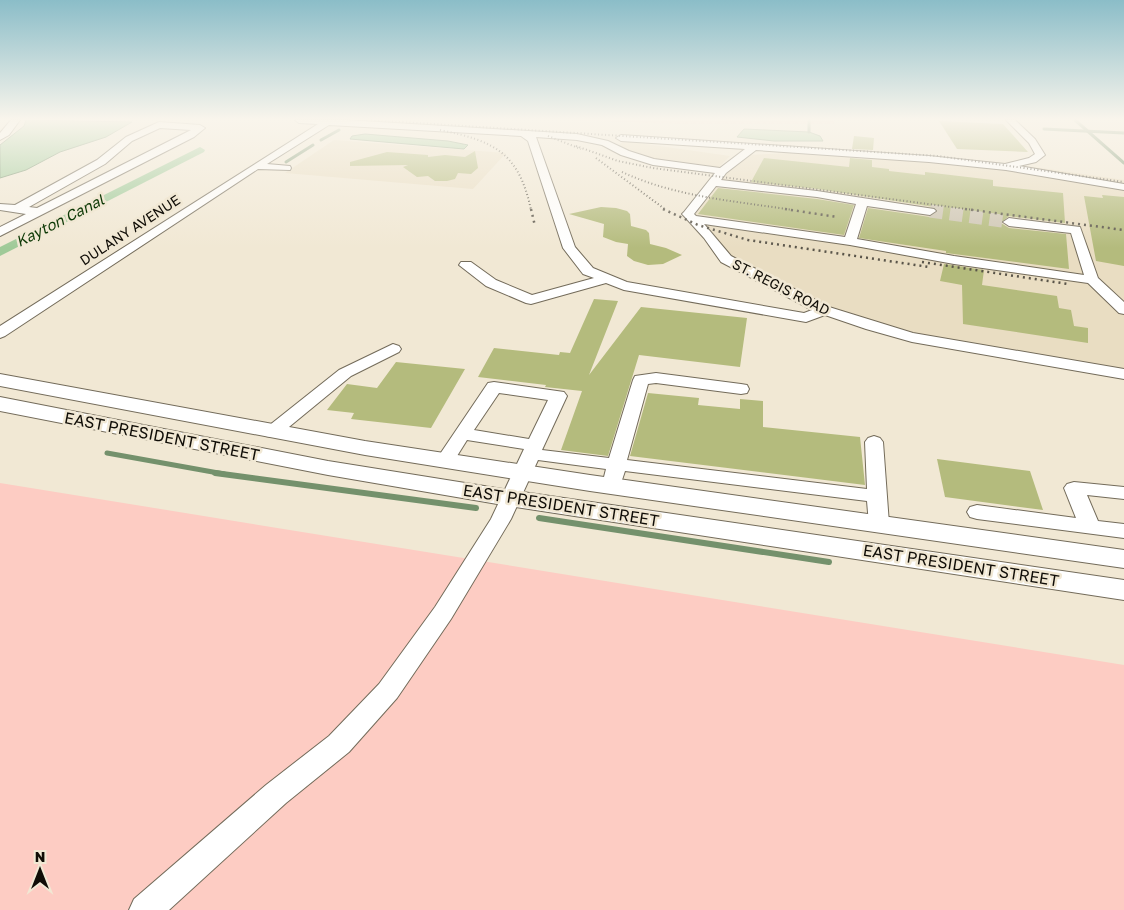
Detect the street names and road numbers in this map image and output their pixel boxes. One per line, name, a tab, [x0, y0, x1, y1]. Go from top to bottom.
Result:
street label: DULANY AVENUE	[76, 191, 183, 268]
street label: ST. REGIS ROAD	[730, 255, 833, 318]
street label: EAST PRESIDENT STREET	[63, 407, 261, 465]
street label: EAST PRESIDENT STREET	[462, 480, 661, 530]
street label: EAST PRESIDENT STREET	[862, 540, 1061, 590]

